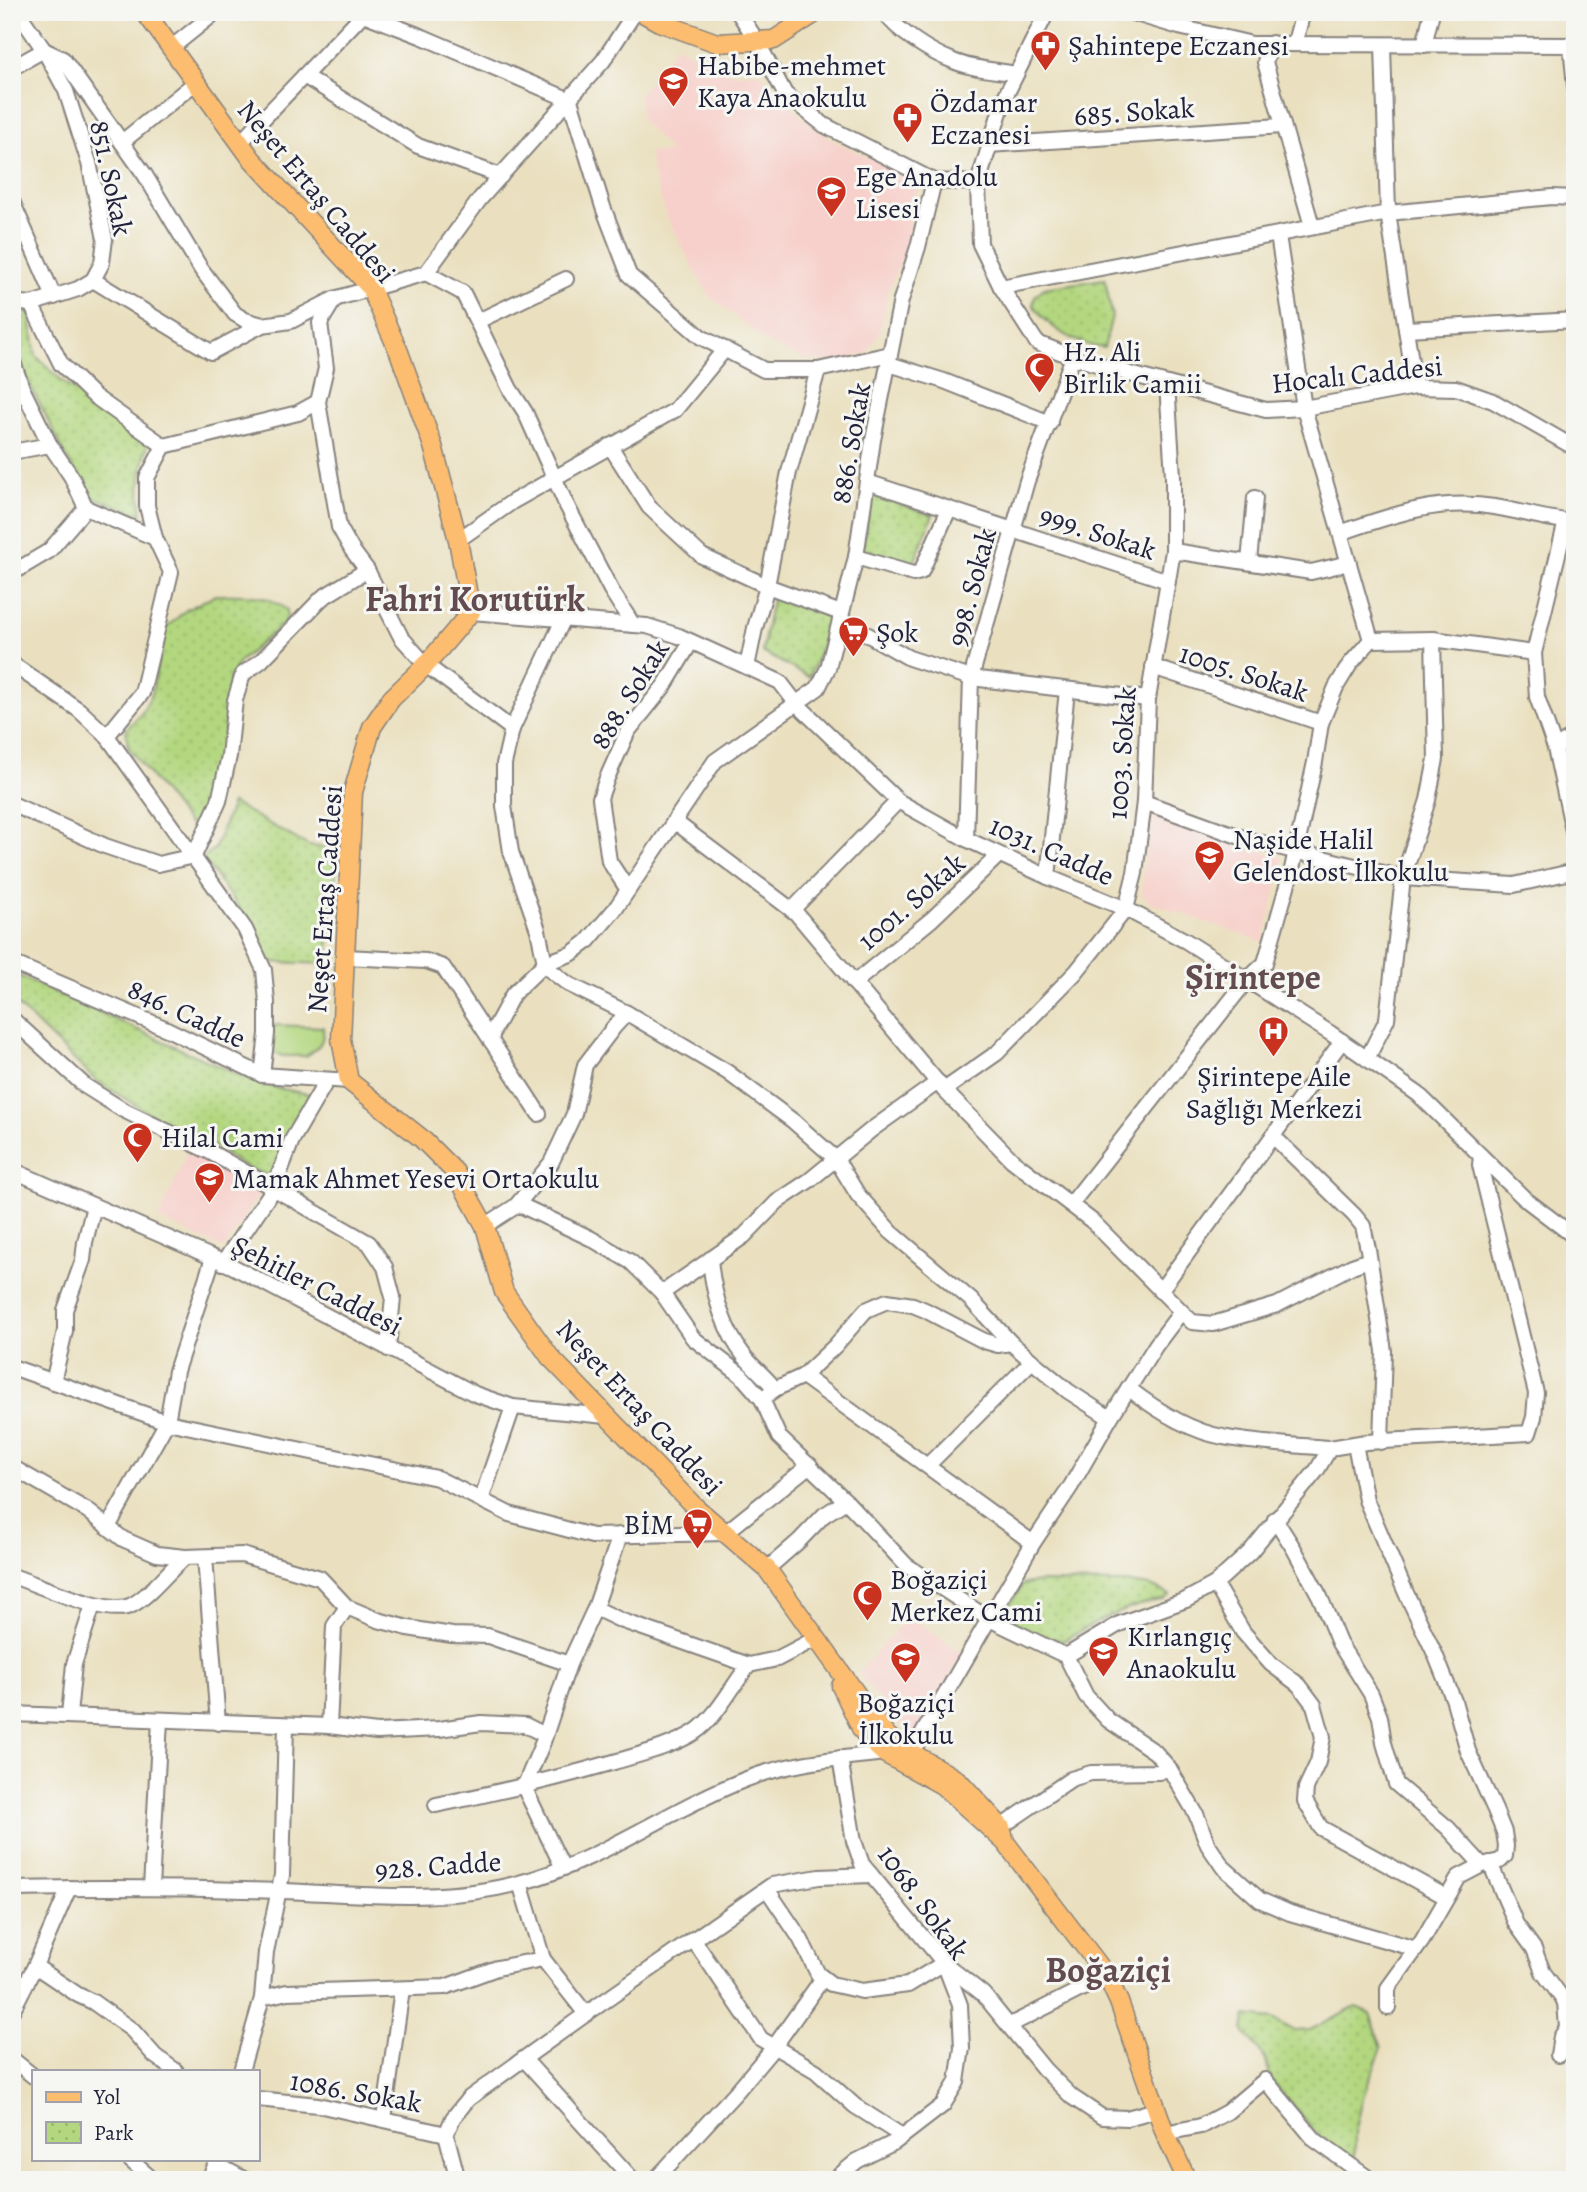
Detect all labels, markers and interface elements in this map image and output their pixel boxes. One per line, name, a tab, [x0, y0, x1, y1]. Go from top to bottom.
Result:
place label: Şahintepe Eczanesi	[1068, 27, 1289, 65]
pharmacy icon: Şahintepe Eczanesi	[1028, 28, 1062, 72]
place label: Habibe-mehmet Kaya Anaokulu	[697, 47, 886, 117]
school or university icon: Habibe-mehmet Kaya Anaokulu	[657, 64, 691, 108]
place label: Özdamar Eczanesi	[930, 84, 1038, 154]
street label: 685. Sokak	[1073, 89, 1196, 135]
street label: Neşet Ertaş Caddesi	[228, 92, 404, 291]
pharmacy icon: Özdamar Eczanesi	[890, 101, 924, 145]
street label: 851. Sokak	[80, 117, 142, 240]
place label: Ege Anadolu Lisesi	[855, 158, 999, 228]
school or university icon: Ege Anadolu Lisesi	[815, 175, 849, 219]
place label: Hz. Ali Birlik Camii	[1063, 333, 1202, 403]
street label: Hocalı Caddesi	[1270, 347, 1445, 403]
mosque icon: Hz. Ali Birlik Camii	[1023, 350, 1057, 394]
street label: 886. Sokak	[822, 380, 880, 507]
street label: 999. Sokak	[1035, 496, 1161, 570]
street label: 998. Sokak	[938, 524, 1006, 651]
district label: Fahri Korutürk	[365, 575, 585, 623]
place label: Şok	[876, 614, 918, 652]
supermarket icon: Şok	[836, 615, 870, 659]
street label: 888. Sokak	[581, 632, 679, 757]
street label: 1005. Sokak	[1174, 634, 1313, 712]
street label: 1003. Sokak	[1098, 685, 1146, 821]
street label: Neşet Ertaş Caddesi	[298, 784, 352, 1014]
street label: 1031. Cadde	[983, 807, 1120, 895]
place label: Naşide Halil Gelendost İlkokulu	[1233, 821, 1450, 891]
school or university icon: Naşide Halil Gelendost İlkokulu	[1193, 838, 1227, 882]
street label: 1001. Sokak	[850, 844, 974, 959]
district label: Şirintepe	[1185, 953, 1321, 1001]
street label: 846. Cadde	[121, 970, 252, 1058]
hospital icon: Şirintepe Aile Sağlığı Merkezi	[1257, 1015, 1291, 1059]
place label: Şirintepe Aile Sağlığı Merkezi	[1186, 1058, 1362, 1128]
place label: Hilal Cami	[161, 1119, 284, 1157]
mosque icon: Hilal Cami	[121, 1120, 155, 1164]
place label: Mamak Ahmet Yesevi Ortaokulu	[232, 1160, 600, 1198]
school or university icon: Mamak Ahmet Yesevi Ortaokulu	[192, 1161, 226, 1205]
street label: Şehitler Caddesi	[225, 1227, 408, 1345]
street label: Neşet Ertaş Caddesi	[547, 1311, 731, 1504]
place label: BİM	[623, 1506, 674, 1544]
supermarket icon: BİM	[680, 1507, 714, 1551]
place label: Boğaziçi Merkez Cami	[890, 1561, 1043, 1631]
mosque icon: Boğaziçi Merkez Cami	[850, 1578, 884, 1622]
place label: Kırlangıç Anaokulu	[1126, 1618, 1237, 1688]
school or university icon: Kırlangıç Anaokulu	[1087, 1635, 1121, 1679]
school or university icon: Boğaziçi İlkokulu	[889, 1641, 923, 1685]
place label: Boğaziçi İlkokulu	[857, 1684, 955, 1754]
street label: 1068. Sokak	[869, 1838, 978, 1968]
street label: 928. Cadde	[374, 1843, 502, 1889]
district label: Boğaziçi	[1045, 1946, 1171, 1994]
street label: 1086. Sokak	[287, 2062, 425, 2122]
legend	[32, 2070, 259, 2160]
text: Yol	[93, 2083, 120, 2111]
text: Park	[94, 2119, 134, 2147]

